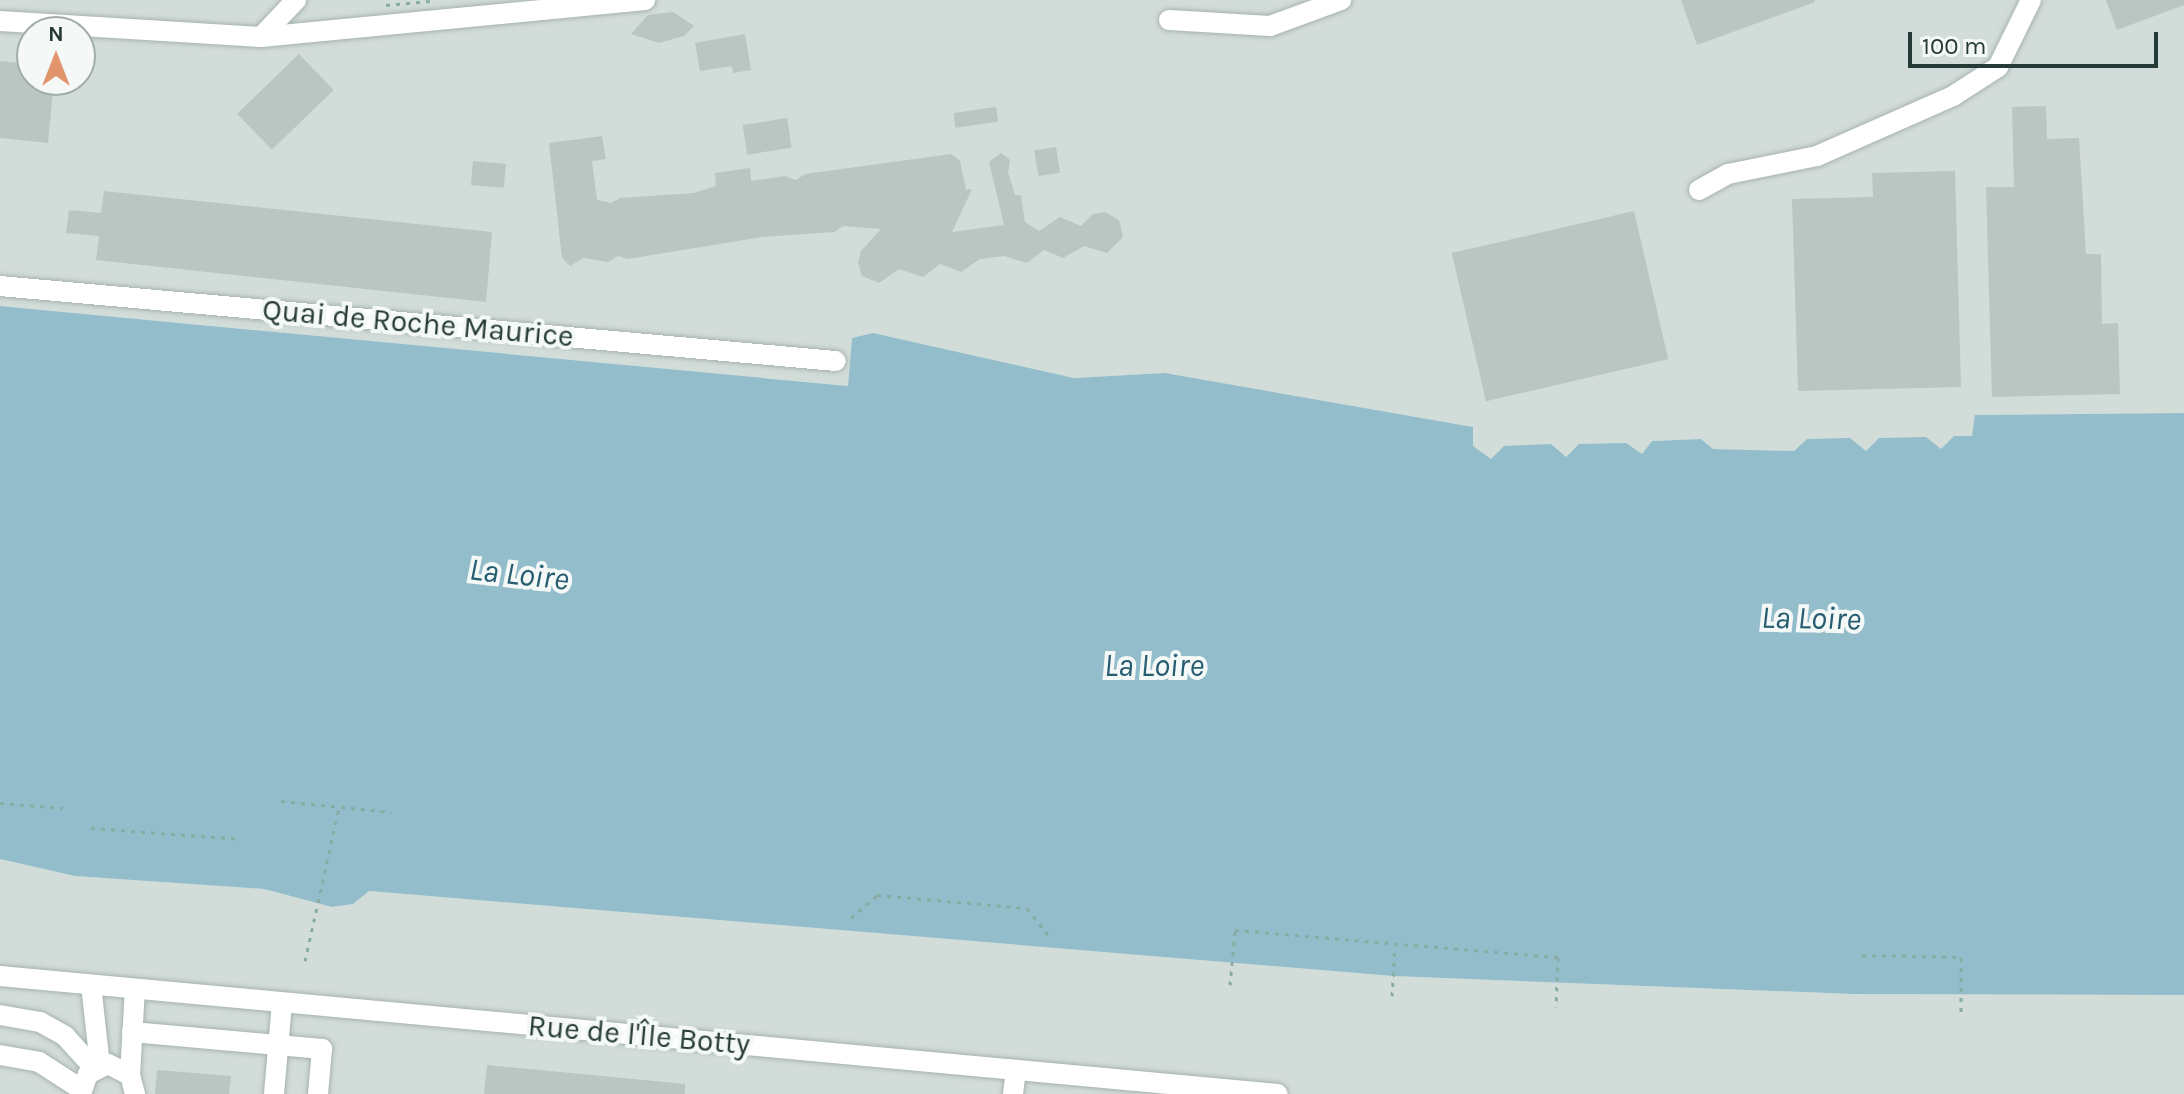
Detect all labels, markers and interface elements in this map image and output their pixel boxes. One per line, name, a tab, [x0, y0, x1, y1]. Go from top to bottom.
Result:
north arrow	[16, 16, 96, 96]
scale bar	[1912, 16, 2162, 66]
text: N	[48, 21, 64, 47]
text: 100 m	[1922, 32, 1987, 60]
street label: Quai de Roche Maurice	[261, 291, 575, 355]
water label: La Loire	[467, 551, 571, 599]
water label: La Loire	[1761, 599, 1861, 639]
water label: La Loire	[1104, 647, 1204, 685]
street label: Rue de l'Île Botty	[526, 1007, 752, 1063]

